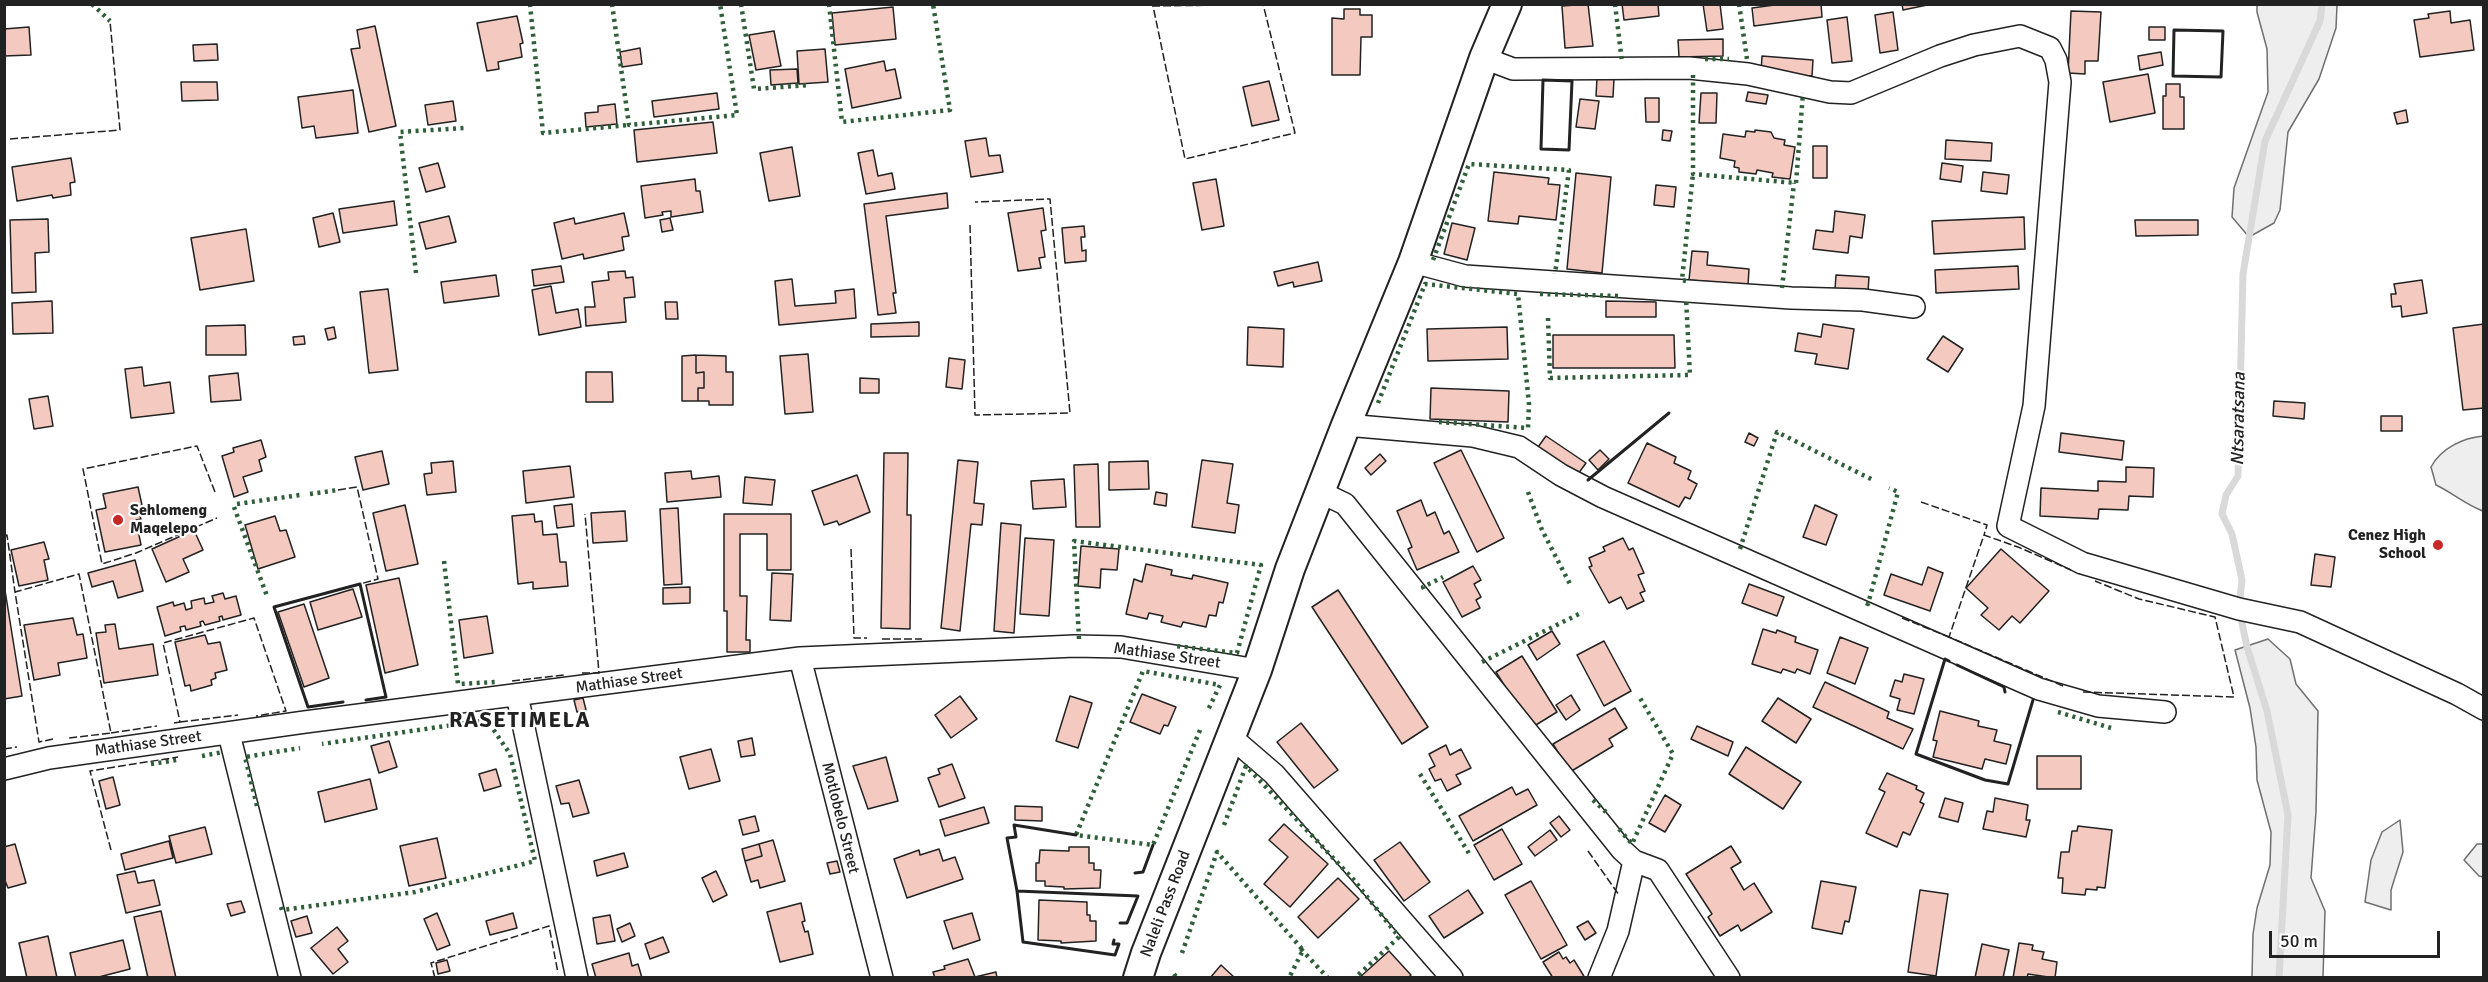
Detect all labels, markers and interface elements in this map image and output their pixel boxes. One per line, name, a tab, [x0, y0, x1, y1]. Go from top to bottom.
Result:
water label: Ntsaratsana	[2227, 372, 2251, 466]
place label: Sehlomeng Maqelepo	[130, 501, 207, 539]
marker: Sehlomeng Maqelepo	[111, 513, 125, 527]
place label: Cenez High School	[2348, 526, 2426, 564]
marker: Cenez High School	[2431, 538, 2445, 552]
street label: Mathiase Street	[1112, 639, 1222, 673]
street label: Mathiase Street	[574, 664, 684, 698]
district label: RASETIMELA	[449, 708, 591, 734]
street label: Mathiase Street	[93, 727, 203, 761]
street label: Motlobelo Street	[817, 760, 863, 876]
street label: Naleli Pass Road	[1137, 848, 1195, 960]
scale bar	[2272, 919, 2443, 957]
text: 50 m	[2280, 930, 2318, 952]

